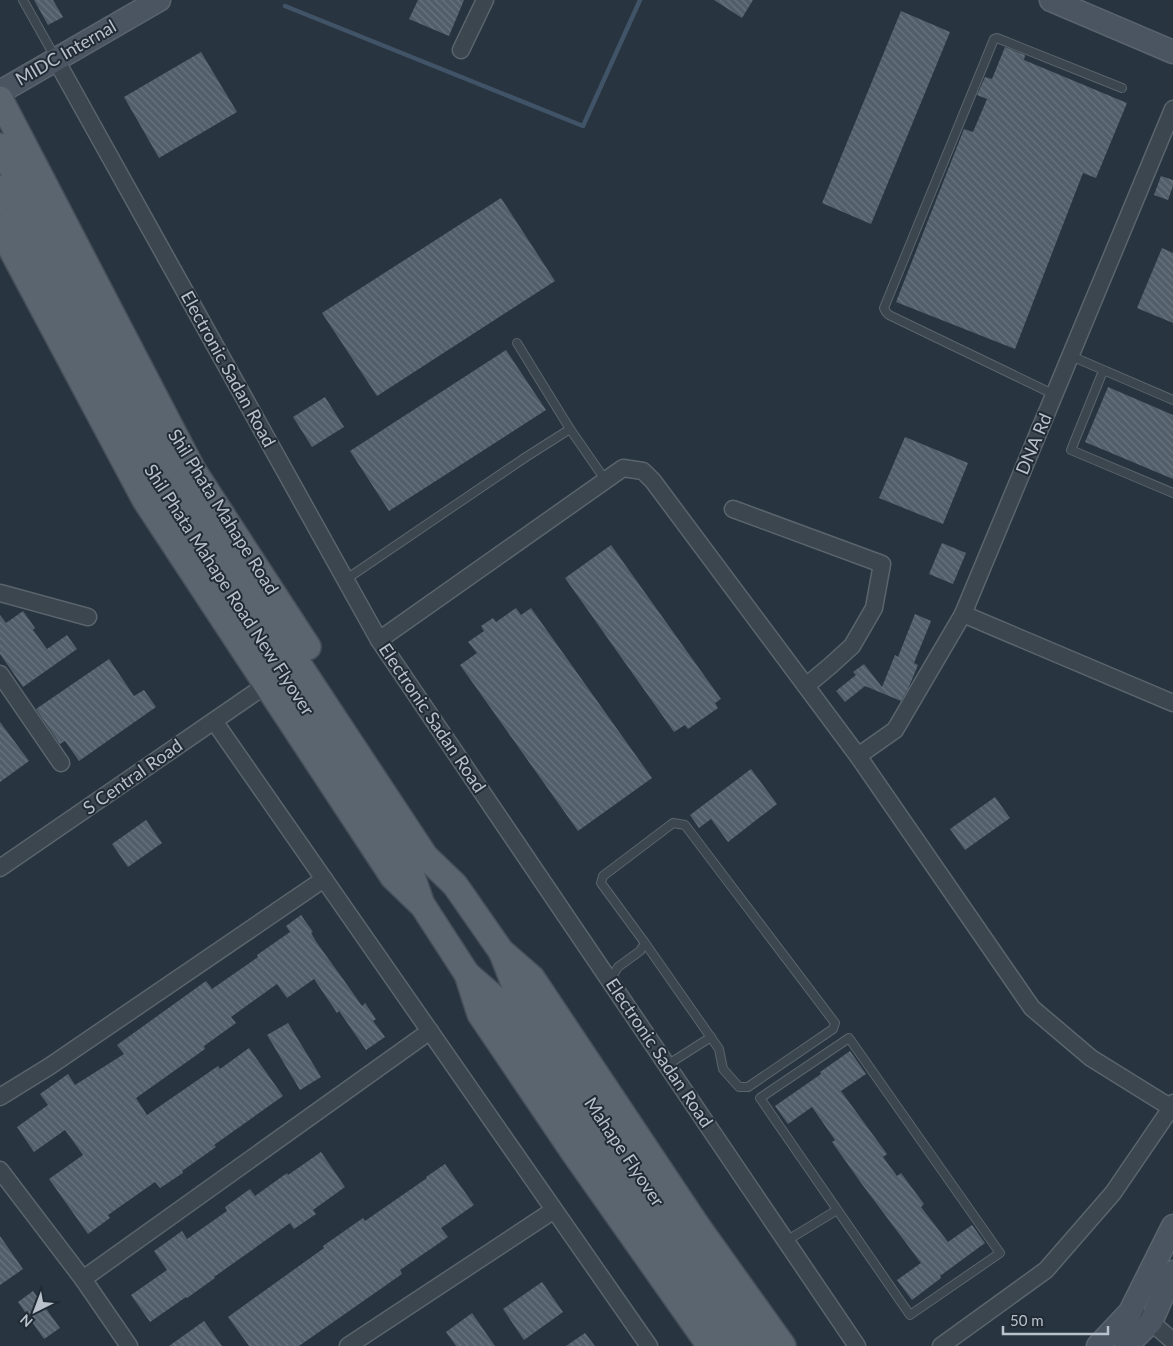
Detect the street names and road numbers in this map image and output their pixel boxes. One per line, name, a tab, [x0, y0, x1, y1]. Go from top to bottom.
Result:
street label: MIDC Internal	[11, 14, 120, 90]
street label: Electronic Sadan Road	[177, 287, 281, 450]
street label: DNA Rd	[1010, 410, 1056, 478]
street label: Shil Phata Mahape Road	[164, 425, 284, 598]
street label: Shil Phata Mahape Road New Flyover	[140, 460, 320, 720]
street label: Electronic Sadan Road	[375, 639, 491, 796]
street label: S Central Road	[79, 734, 186, 819]
street label: Electronic Sadan Road	[602, 974, 718, 1131]
street label: Mahape Flyover	[580, 1093, 670, 1211]

